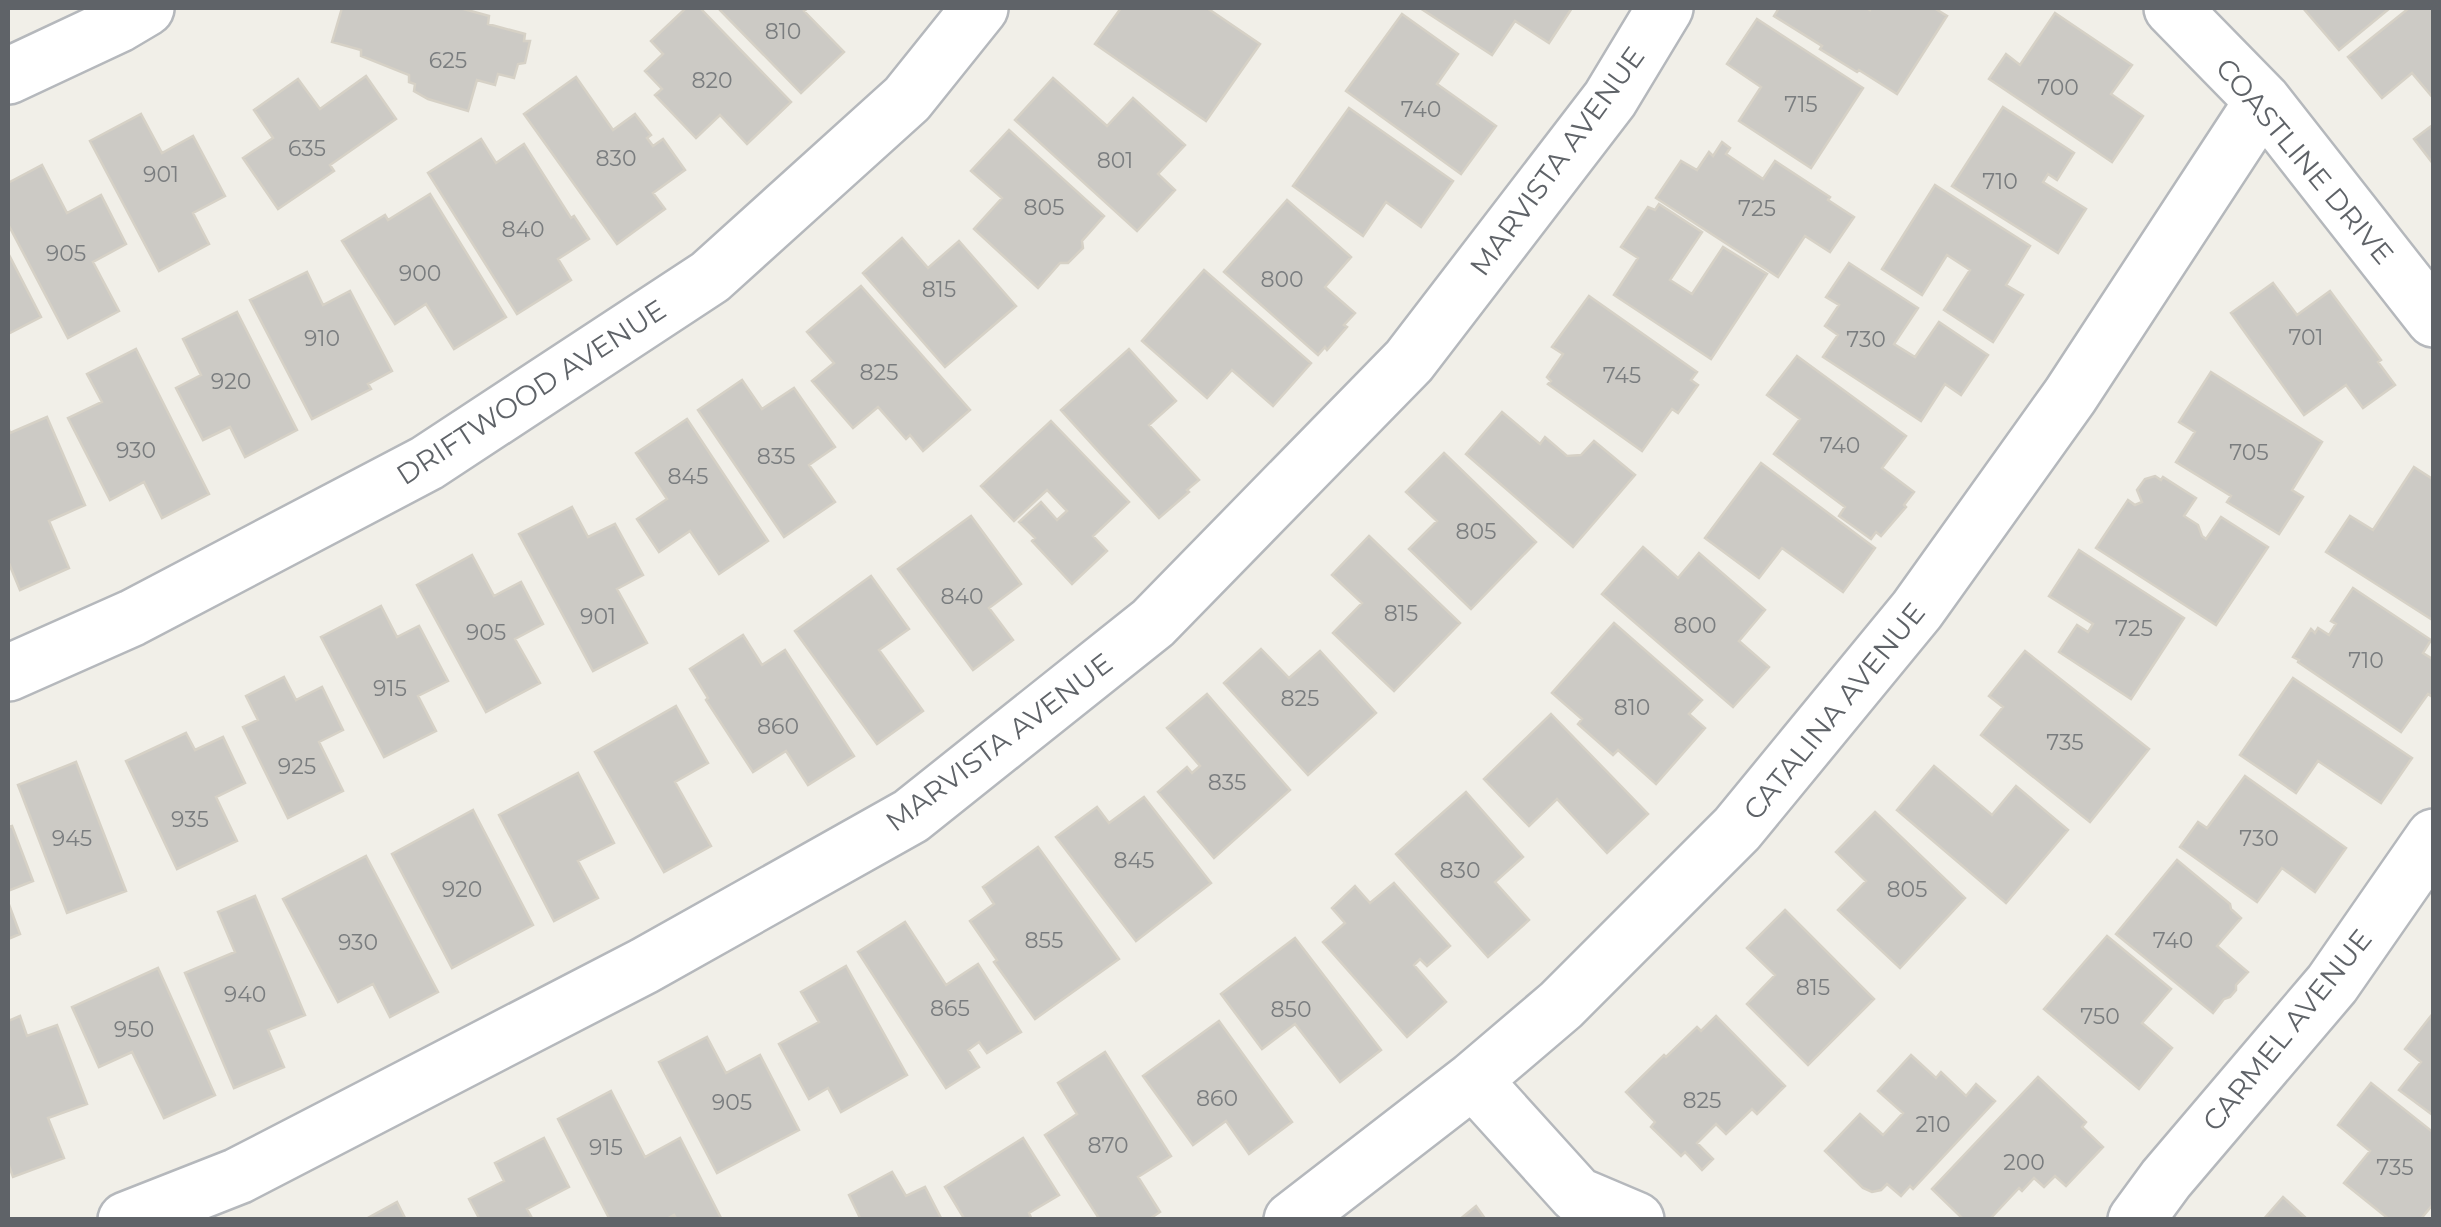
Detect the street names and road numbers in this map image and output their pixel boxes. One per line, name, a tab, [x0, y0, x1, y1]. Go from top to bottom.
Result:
street label: MARVISTA AVENUE	[1463, 40, 1651, 282]
street label: COASTLINE DRIVE	[2209, 51, 2401, 271]
street label: DRIFTWOOD AVENUE	[390, 292, 672, 492]
street label: CATALINA AVENUE	[1736, 596, 1932, 826]
street label: MARVISTA AVENUE	[879, 646, 1119, 838]
street label: CARMEL AVENUE	[2195, 922, 2379, 1138]

